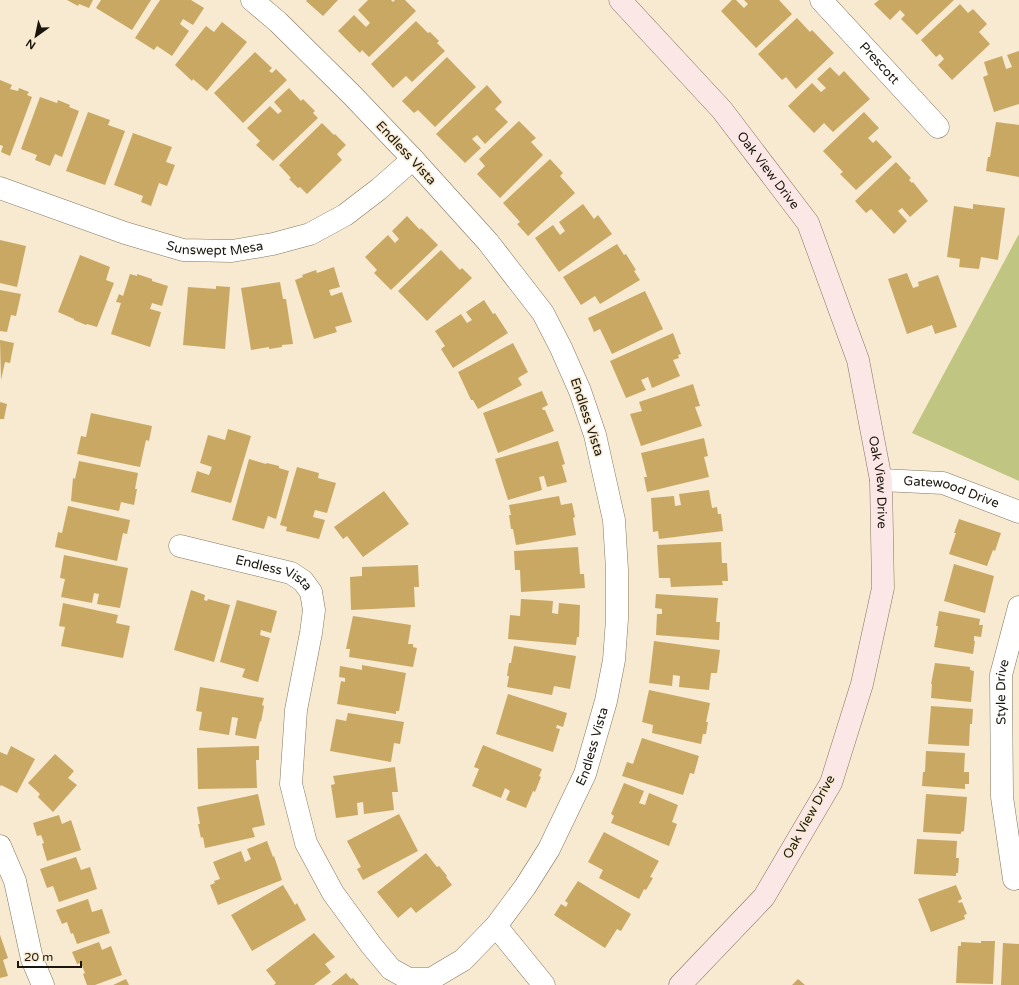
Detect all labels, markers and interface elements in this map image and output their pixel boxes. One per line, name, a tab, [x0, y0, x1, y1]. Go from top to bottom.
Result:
north arrow	[16, 16, 56, 56]
text: N	[24, 36, 38, 52]
street label: Prescott	[856, 39, 903, 88]
street label: Endless Vista	[372, 118, 440, 188]
street label: Oak View Drive	[733, 128, 803, 212]
street label: Sunswept Mesa	[164, 238, 264, 259]
street label: Endless Vista	[567, 376, 607, 458]
street label: Oak View Drive	[865, 435, 890, 529]
street label: Gatewood Drive	[903, 473, 1001, 512]
street label: Endless Vista	[234, 552, 315, 594]
street label: Style Drive	[993, 658, 1013, 725]
street label: Endless Vista	[572, 705, 612, 789]
street label: Oak View Drive	[779, 772, 839, 862]
scale bar	[18, 943, 81, 969]
text: 20 m	[24, 950, 53, 964]

